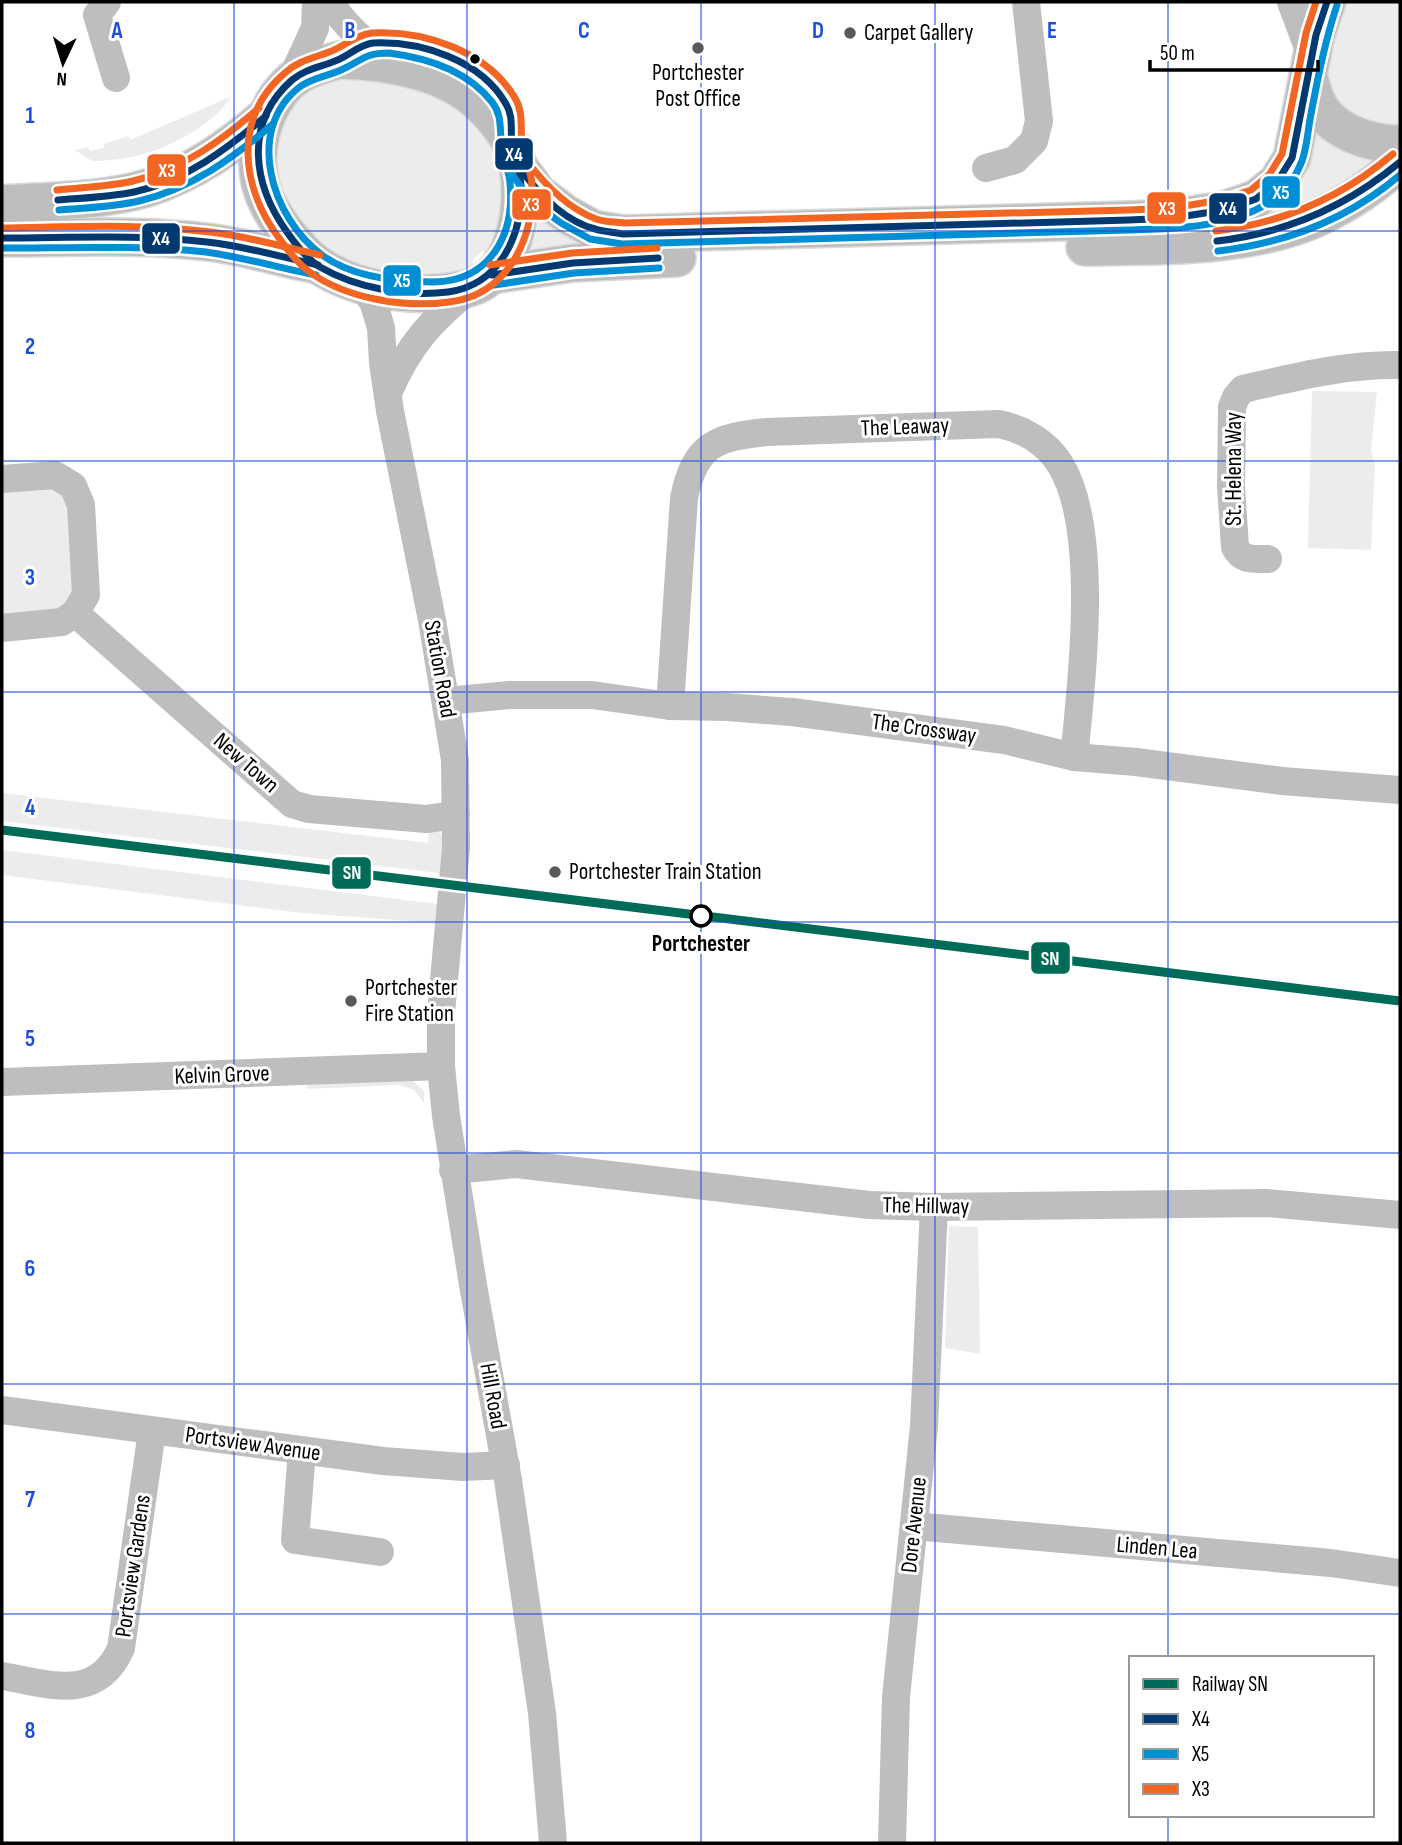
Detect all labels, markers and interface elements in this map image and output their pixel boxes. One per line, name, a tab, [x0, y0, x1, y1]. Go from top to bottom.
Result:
text: A	[111, 17, 124, 45]
text: B	[345, 17, 356, 45]
text: C	[578, 17, 590, 45]
text: D	[812, 17, 824, 45]
text: E	[1047, 17, 1057, 45]
place label: Carpet Gallery	[864, 19, 973, 47]
marker: Carpet Gallery	[842, 25, 858, 41]
north arrow	[28, 28, 98, 98]
scale bar	[1150, 28, 1318, 72]
marker: Portchester Post Office	[690, 40, 706, 56]
text: 50 m	[1160, 41, 1195, 66]
unlabelled marker	[468, 52, 482, 66]
place label: Portchester Post Office	[652, 59, 744, 113]
text: N	[56, 67, 68, 90]
text: 1	[25, 102, 35, 130]
line badge: X4	[494, 137, 534, 171]
text: X4	[504, 144, 523, 167]
line badge: X3	[146, 153, 187, 187]
text: X3	[157, 160, 176, 183]
line badge: X5	[1261, 175, 1301, 209]
text: X5	[1271, 182, 1290, 205]
line badge: X3	[511, 188, 552, 221]
line badge: X3	[1146, 191, 1187, 225]
line badge: X4	[1208, 192, 1248, 225]
text: X3	[521, 194, 540, 217]
text: X3	[1157, 198, 1176, 221]
text: X4	[1218, 198, 1237, 221]
line badge: X4	[141, 222, 181, 255]
text: X4	[151, 228, 170, 251]
line badge: X5	[382, 264, 422, 297]
text: X5	[392, 270, 411, 293]
text: 2	[25, 333, 35, 361]
street label: The Leaway	[860, 411, 950, 443]
street label: St. Helena Way	[1220, 412, 1248, 526]
text: 3	[25, 564, 35, 592]
street label: Station Road	[418, 618, 462, 720]
street label: The Crossway	[870, 708, 978, 750]
street label: New Town	[208, 727, 284, 799]
text: 4	[25, 794, 36, 822]
line badge: SN	[331, 856, 372, 890]
place label: Portchester Train Station	[569, 858, 762, 886]
text: SN	[343, 862, 361, 885]
marker: Portchester Train Station	[547, 864, 563, 880]
marker: Portchester	[690, 905, 712, 927]
place label: Portchester	[652, 930, 750, 958]
line badge: SN	[1030, 941, 1071, 975]
text: SN	[1041, 948, 1059, 971]
place label: Portchester Fire Station	[365, 974, 458, 1028]
marker: Portchester Fire Station	[343, 993, 359, 1009]
text: 5	[25, 1025, 35, 1053]
street label: Kelvin Grove	[174, 1059, 270, 1091]
street label: The Hillway	[882, 1191, 970, 1221]
text: 6	[25, 1255, 35, 1283]
street label: Hill Road	[473, 1361, 513, 1431]
street label: Portsview Avenue	[184, 1421, 322, 1467]
street label: Dore Avenue	[895, 1476, 933, 1574]
text: 7	[25, 1486, 35, 1514]
street label: Portsview Gardens	[109, 1493, 157, 1639]
street label: Linden Lea	[1115, 1531, 1199, 1565]
legend	[1129, 1656, 1374, 1817]
text: Railway SN	[1192, 1672, 1268, 1697]
text: X4	[1191, 1707, 1210, 1732]
text: 8	[25, 1717, 36, 1745]
text: X5	[1191, 1742, 1209, 1767]
text: X3	[1191, 1777, 1210, 1802]

